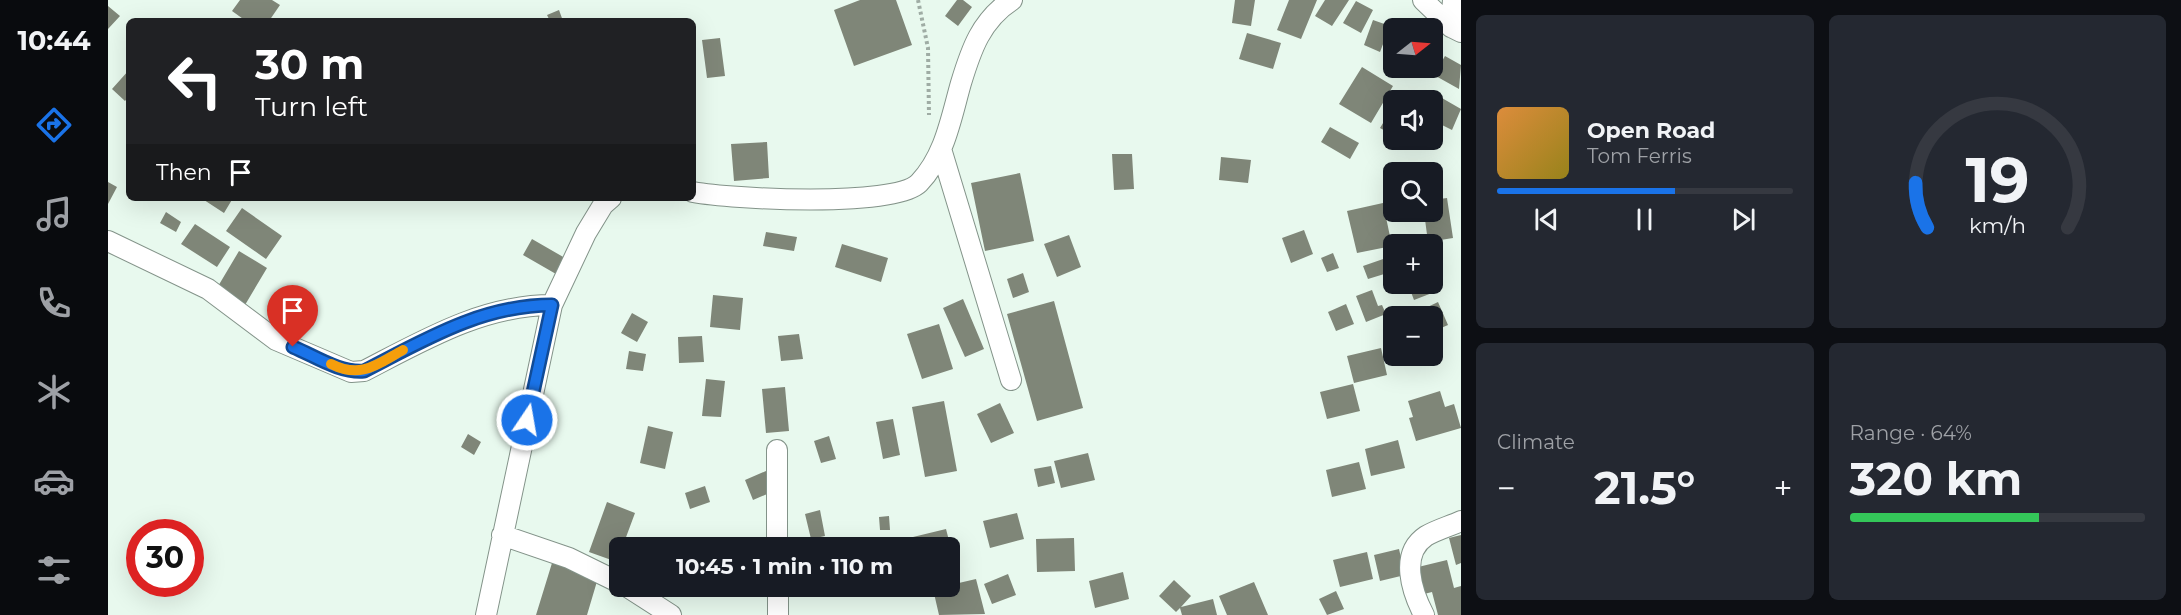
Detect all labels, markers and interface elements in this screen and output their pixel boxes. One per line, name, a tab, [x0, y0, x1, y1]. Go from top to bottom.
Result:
north arrow	[1383, 18, 1443, 78]
map controls	[1383, 18, 1443, 366]
text: 10:44	[17, 24, 91, 57]
text: 30 m	[255, 38, 364, 90]
icon: left	[156, 42, 234, 120]
text: Turn left	[255, 90, 368, 123]
button: sound	[1383, 90, 1443, 150]
icon: directions	[33, 104, 75, 146]
text: Open Road	[1587, 117, 1715, 144]
text: 19	[1965, 143, 2029, 219]
text: Tom Ferris	[1587, 144, 1692, 168]
icon: arrive	[224, 156, 257, 189]
text: Then	[156, 159, 212, 186]
button: search	[1383, 162, 1443, 222]
icon: music	[33, 193, 75, 235]
icon: previous	[1530, 203, 1563, 236]
icon: pause	[1628, 203, 1661, 236]
icon: next	[1727, 203, 1760, 236]
text: km/h	[1969, 213, 2026, 239]
button: +	[1383, 234, 1443, 294]
icon: phone	[33, 282, 75, 324]
pin	[267, 285, 318, 347]
icon: arrive	[276, 294, 309, 327]
button: −	[1383, 306, 1443, 366]
icon: climate	[33, 371, 75, 413]
position arrow	[495, 388, 559, 452]
text: Range · 64%	[1850, 421, 1972, 445]
text: Climate	[1497, 430, 1575, 454]
text: 320 km	[1850, 451, 2022, 506]
icon: car	[33, 460, 75, 502]
text: 21.5°	[1594, 460, 1695, 515]
text: −	[1497, 468, 1516, 508]
text: +	[1774, 468, 1793, 508]
speed limit sign: 30	[126, 519, 204, 597]
icon: filters	[33, 549, 75, 591]
text: 10:45 · 1 min · 110 m	[676, 553, 893, 580]

